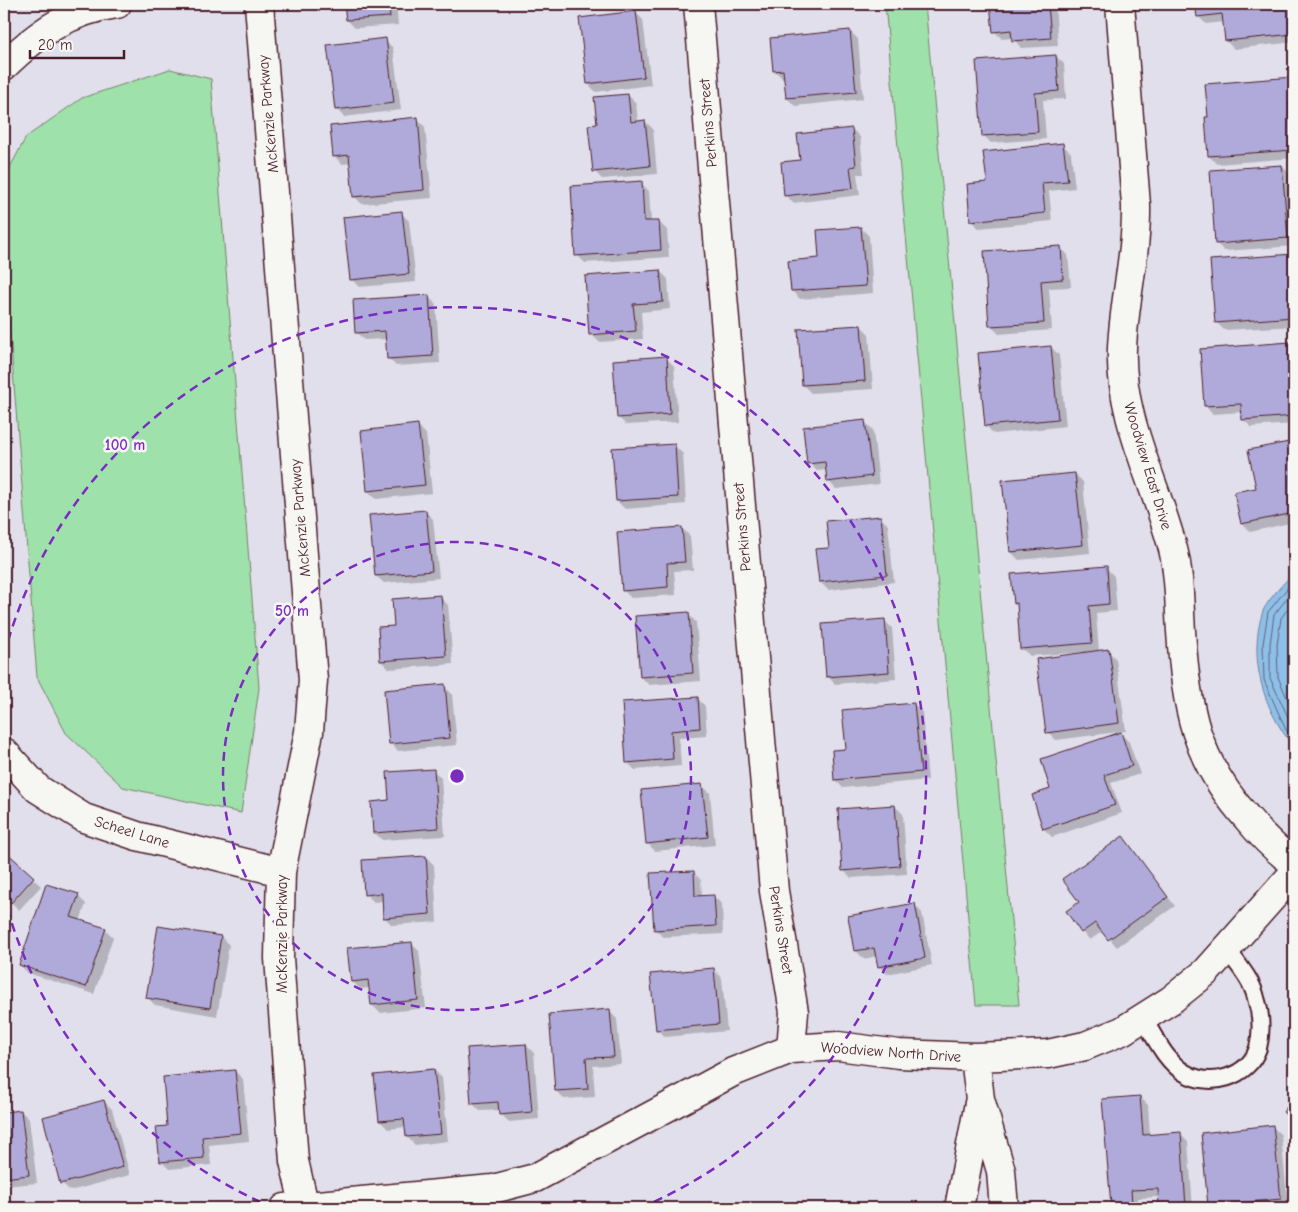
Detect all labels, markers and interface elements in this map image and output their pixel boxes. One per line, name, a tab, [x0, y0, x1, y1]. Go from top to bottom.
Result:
scale bar	[30, 28, 124, 60]
text: 20 m	[38, 36, 72, 54]
street label: McKenzie Parkway	[254, 54, 282, 174]
street label: Perkins Street	[695, 77, 721, 168]
street label: Woodview East Drive	[1120, 400, 1176, 532]
text: 100 m	[105, 436, 145, 454]
street label: McKenzie Parkway	[286, 458, 314, 578]
street label: Perkins Street	[729, 481, 755, 572]
text: 50 m	[275, 602, 309, 620]
centre of rings	[448, 767, 466, 785]
street label: Scheel Lane	[92, 812, 172, 852]
street label: McKenzie Parkway	[273, 875, 291, 993]
street label: Perkins Street	[765, 885, 797, 976]
street label: Woodview North Drive	[820, 1038, 962, 1066]

